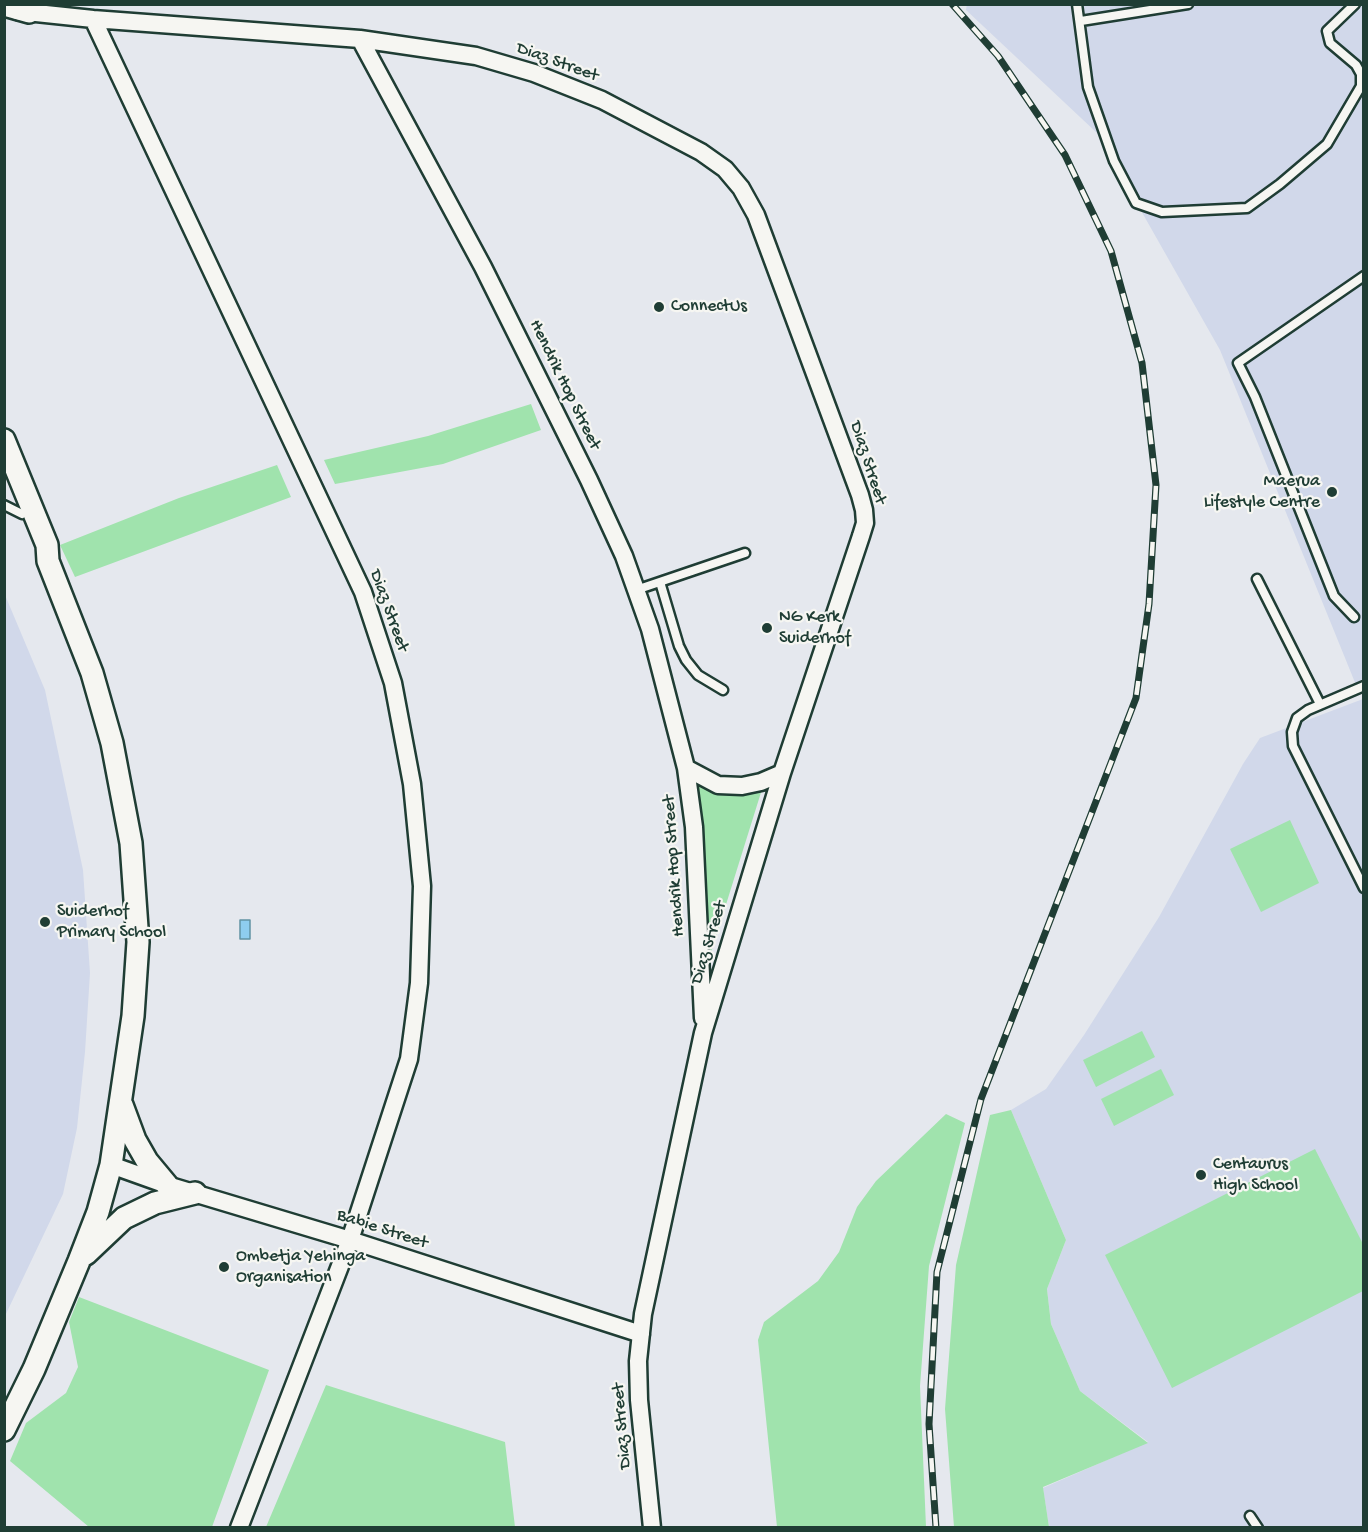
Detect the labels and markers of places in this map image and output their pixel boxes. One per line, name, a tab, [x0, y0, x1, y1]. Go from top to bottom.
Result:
place label: ConnectUs	[671, 296, 747, 318]
marker: ConnectUs	[652, 300, 666, 314]
place label: Maerua Lifestyle Centre	[1204, 471, 1320, 514]
marker: Maerua Lifestyle Centre	[1325, 485, 1339, 499]
place label: NG Kerk Suiderhof	[779, 607, 850, 650]
marker: NG Kerk Suiderhof	[760, 621, 774, 635]
place label: Suiderhof Primary School	[57, 901, 166, 944]
marker: Suiderhof Primary School	[38, 915, 52, 929]
place label: Centaurus High School	[1213, 1154, 1298, 1196]
marker: Centaurus High School	[1194, 1168, 1208, 1182]
place label: Ombetja Yehinga Organisation	[236, 1246, 365, 1288]
marker: Ombetja Yehinga Organisation	[217, 1260, 231, 1274]

